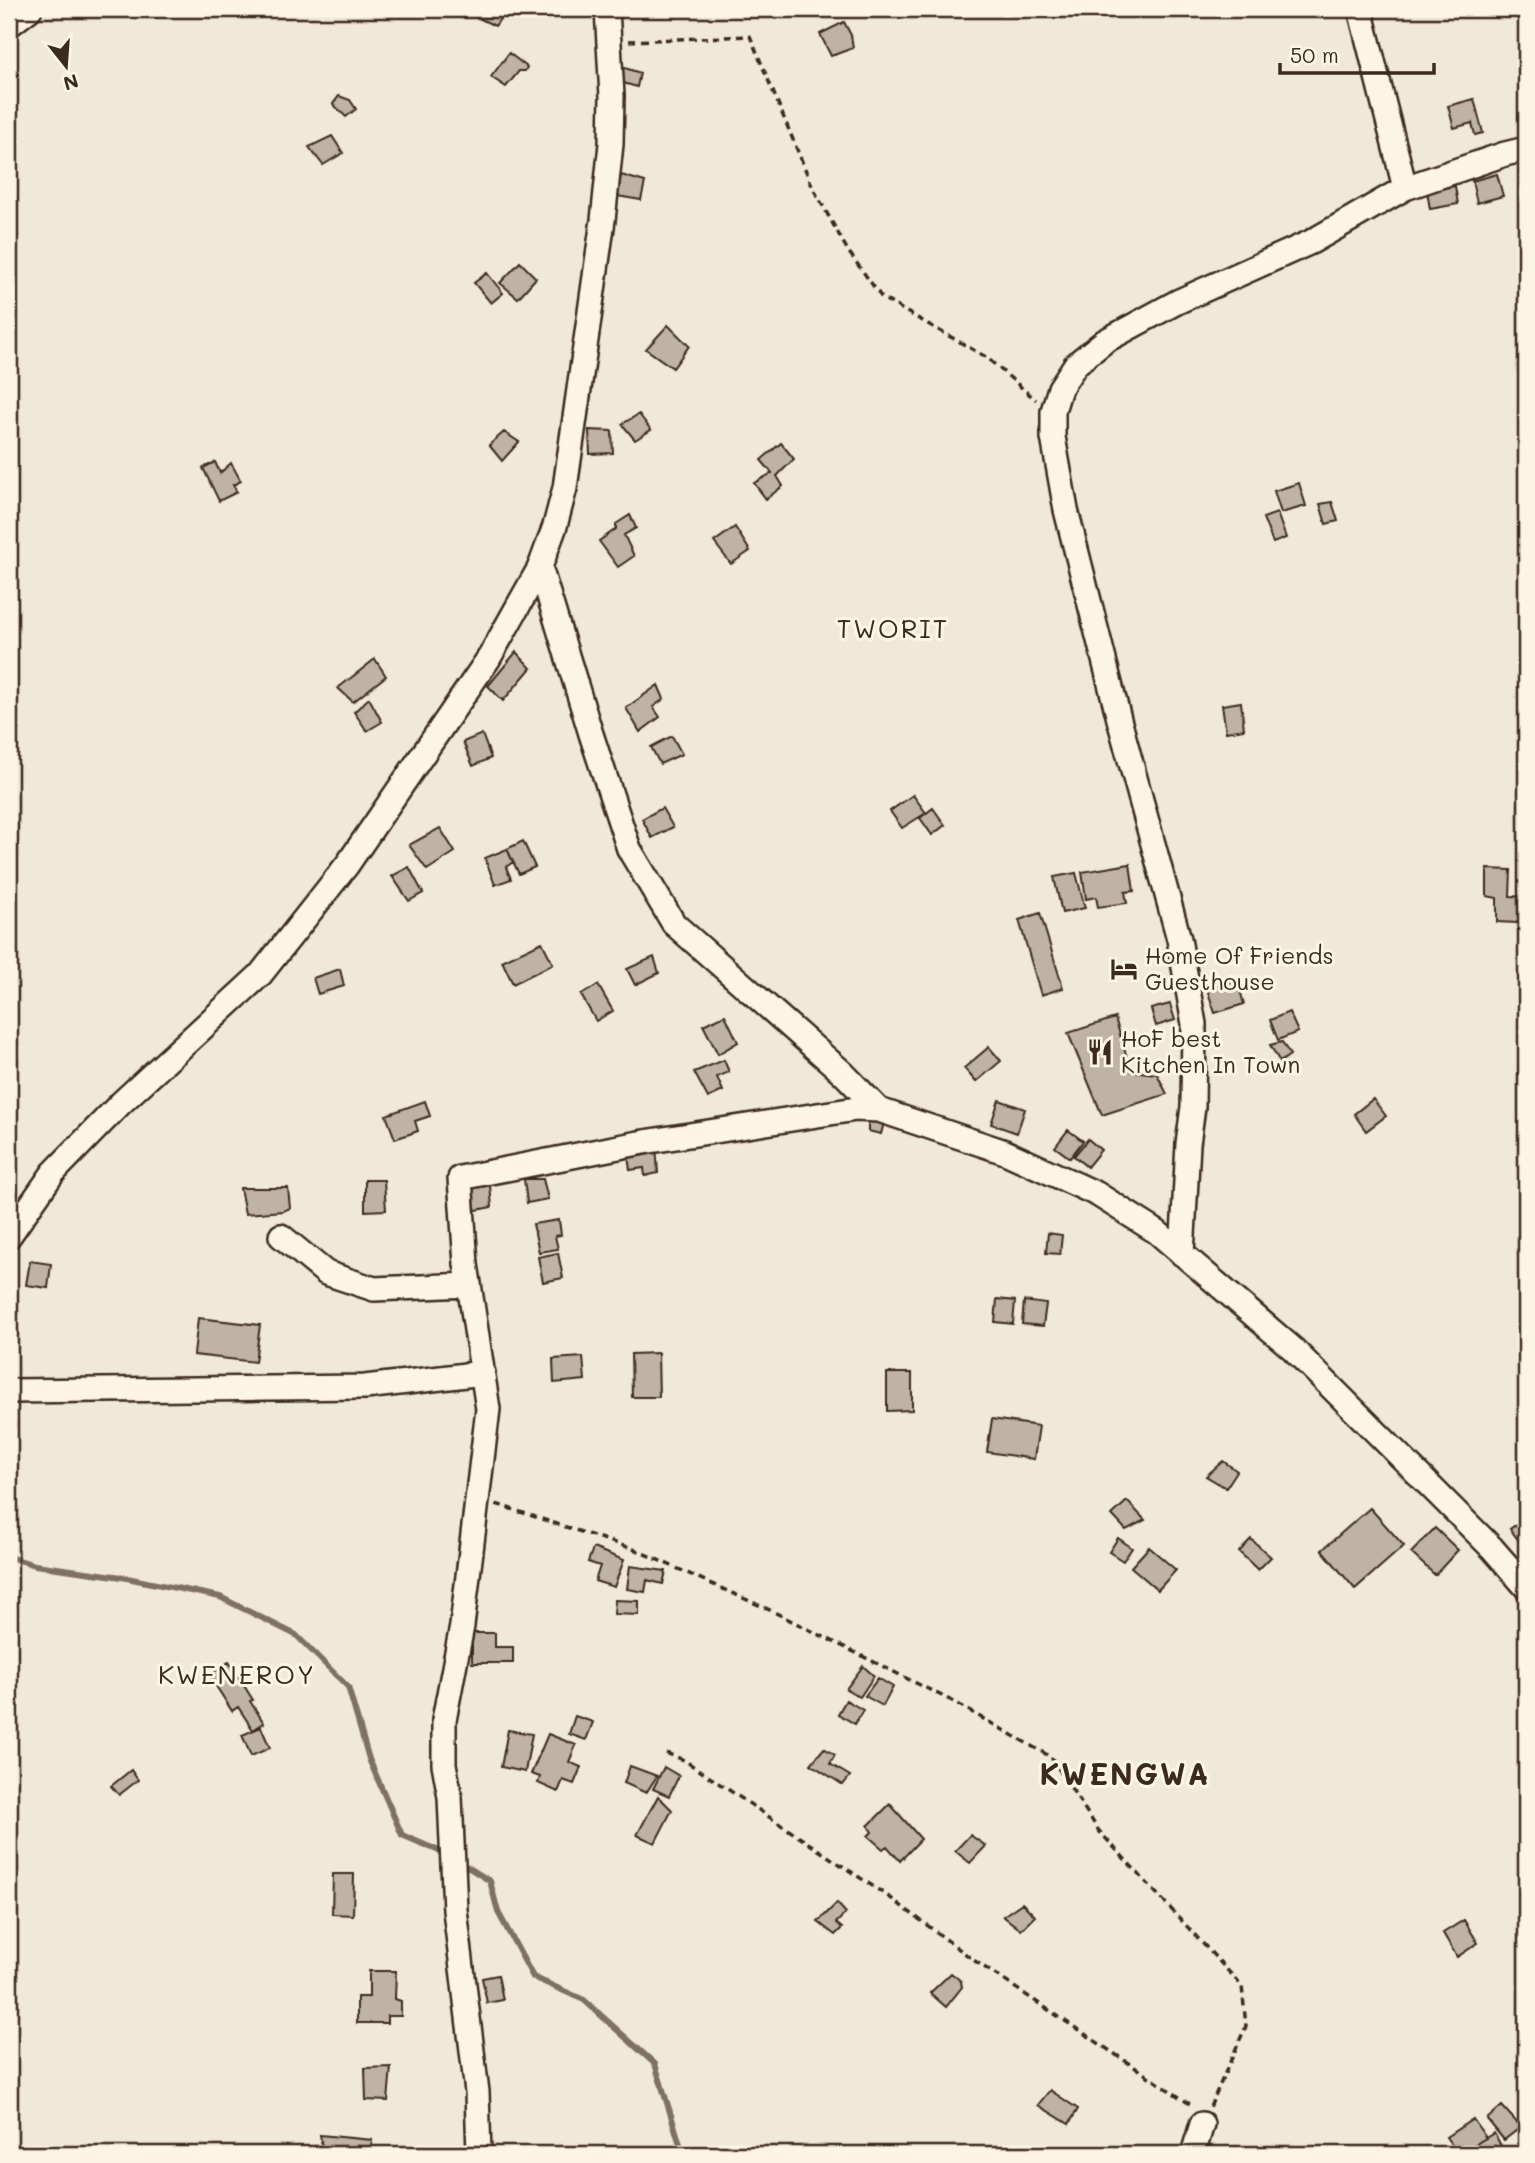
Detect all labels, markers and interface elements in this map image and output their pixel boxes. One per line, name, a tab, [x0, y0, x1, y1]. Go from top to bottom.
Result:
north arrow	[32, 32, 102, 102]
scale bar	[1280, 32, 1434, 76]
text: 50 m	[1290, 41, 1339, 68]
text: N	[61, 69, 82, 97]
district label: TWORIT	[837, 611, 949, 645]
place label: Home Of Friends Guesthouse	[1145, 940, 1334, 996]
hotel icon: Home Of Friends Guesthouse	[1109, 954, 1139, 984]
place label: HoF best Kitchen In Town	[1121, 1023, 1300, 1079]
restaurant icon: HoF best Kitchen In Town	[1085, 1037, 1115, 1067]
district label: KWENEROY	[158, 1657, 316, 1691]
district label: KWENGWA	[1040, 1753, 1210, 1793]

